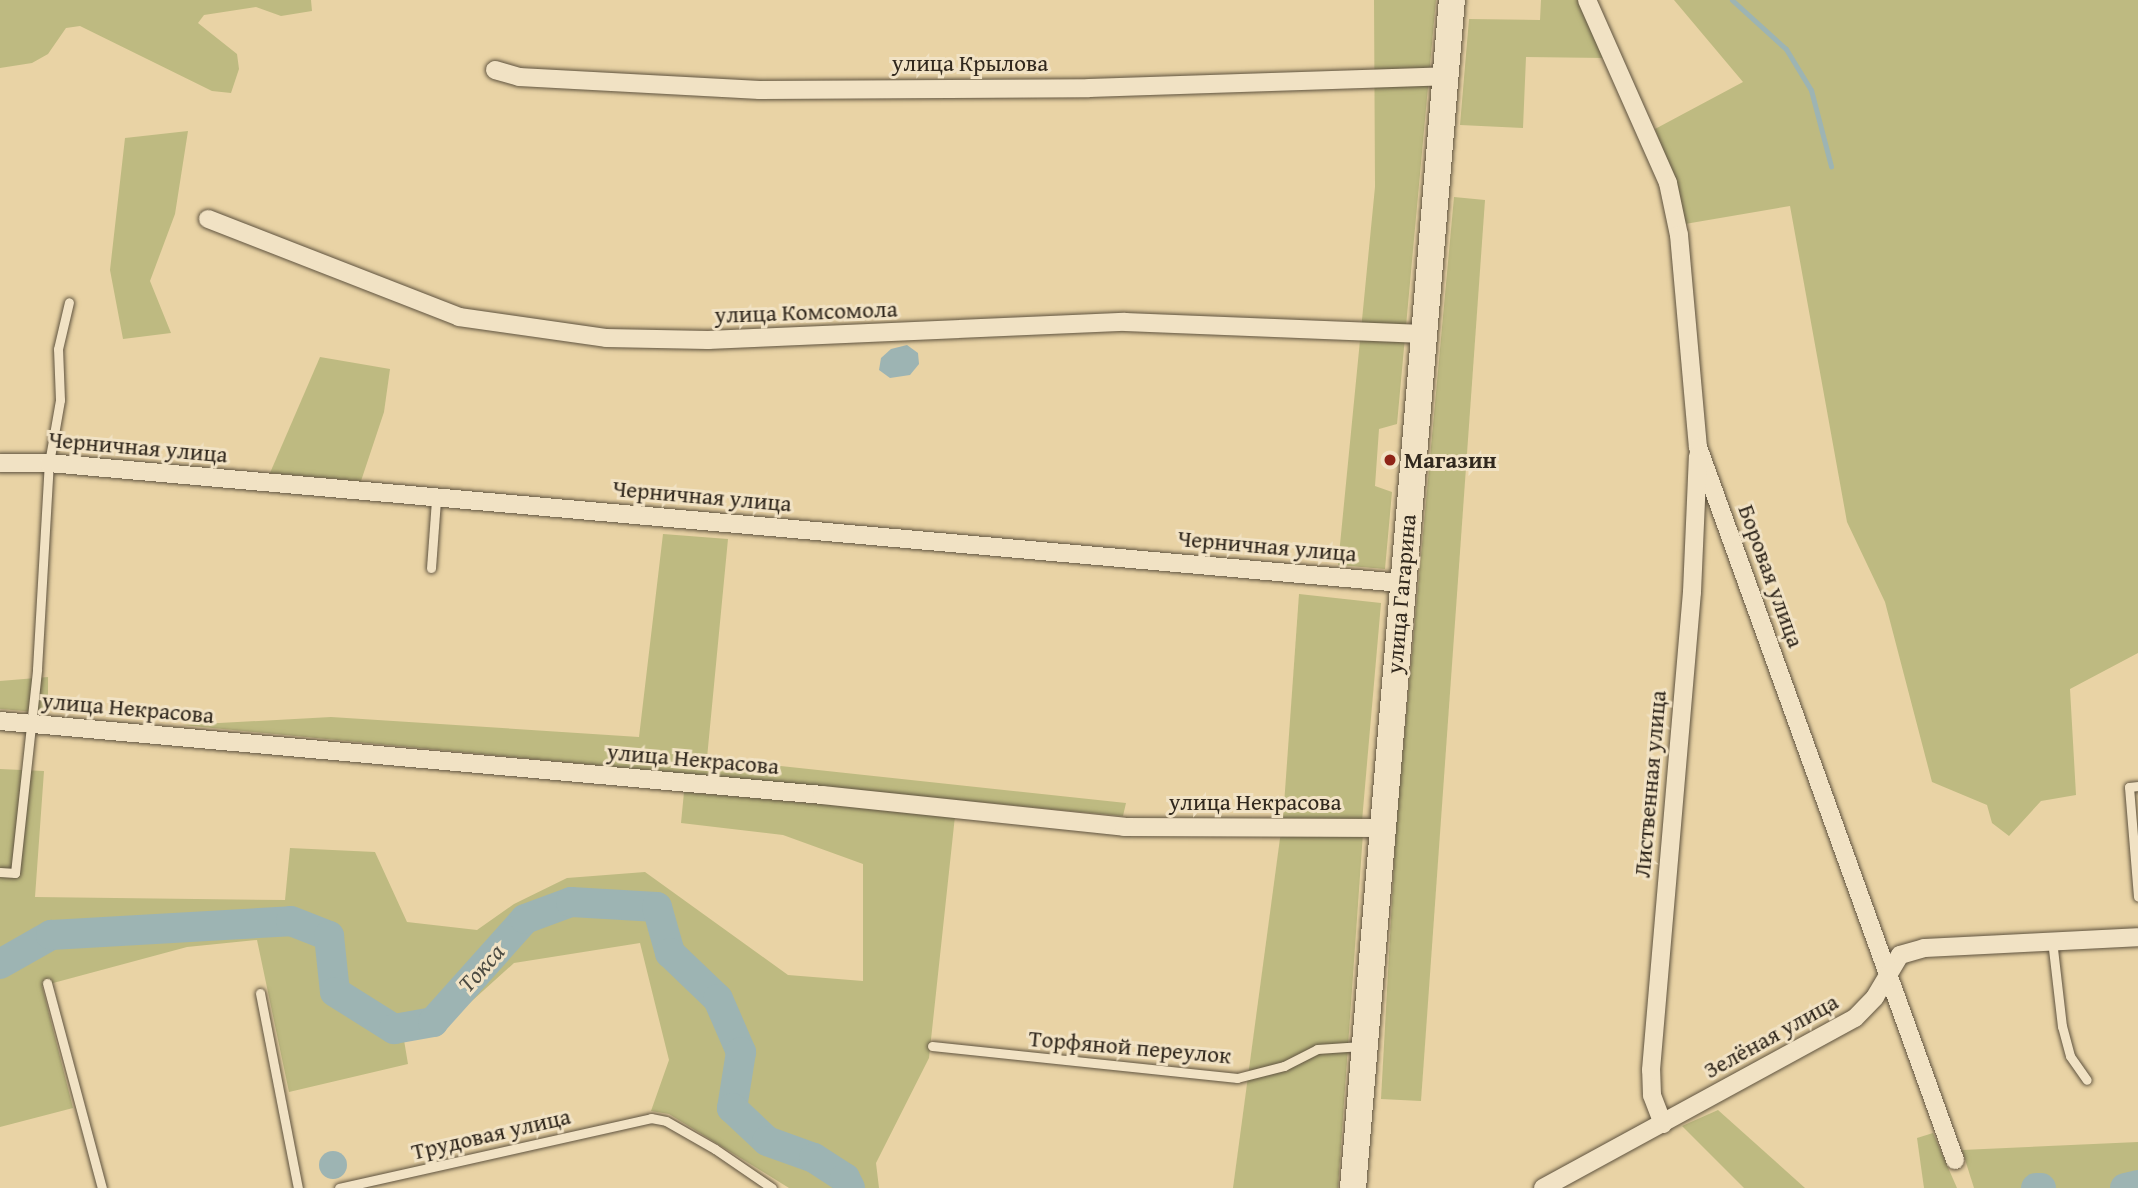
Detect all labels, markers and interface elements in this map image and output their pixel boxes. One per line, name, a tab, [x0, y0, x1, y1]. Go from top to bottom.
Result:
street label: улица Крылова	[892, 49, 1048, 77]
street label: улица Комсомола	[714, 295, 898, 329]
street label: Черничная улица	[47, 425, 229, 469]
place label: Магазин	[1404, 446, 1497, 474]
marker: Магазин	[1382, 452, 1398, 468]
street label: Черничная улица	[611, 474, 793, 518]
street label: Боровая улица	[1732, 501, 1810, 651]
street label: улица Гагарина	[1380, 513, 1422, 675]
street label: Черничная улица	[1176, 524, 1358, 568]
street label: улица Некрасова	[41, 687, 215, 729]
street label: Лиственная улица	[1628, 689, 1672, 879]
street label: улица Некрасова	[606, 738, 780, 780]
street label: улица Некрасова	[1169, 788, 1341, 816]
water label: Токса	[452, 938, 510, 998]
street label: Зелёная улица	[1699, 988, 1843, 1084]
street label: Торфяной переулок	[1028, 1024, 1232, 1070]
street label: Трудовая улица	[409, 1102, 573, 1166]

